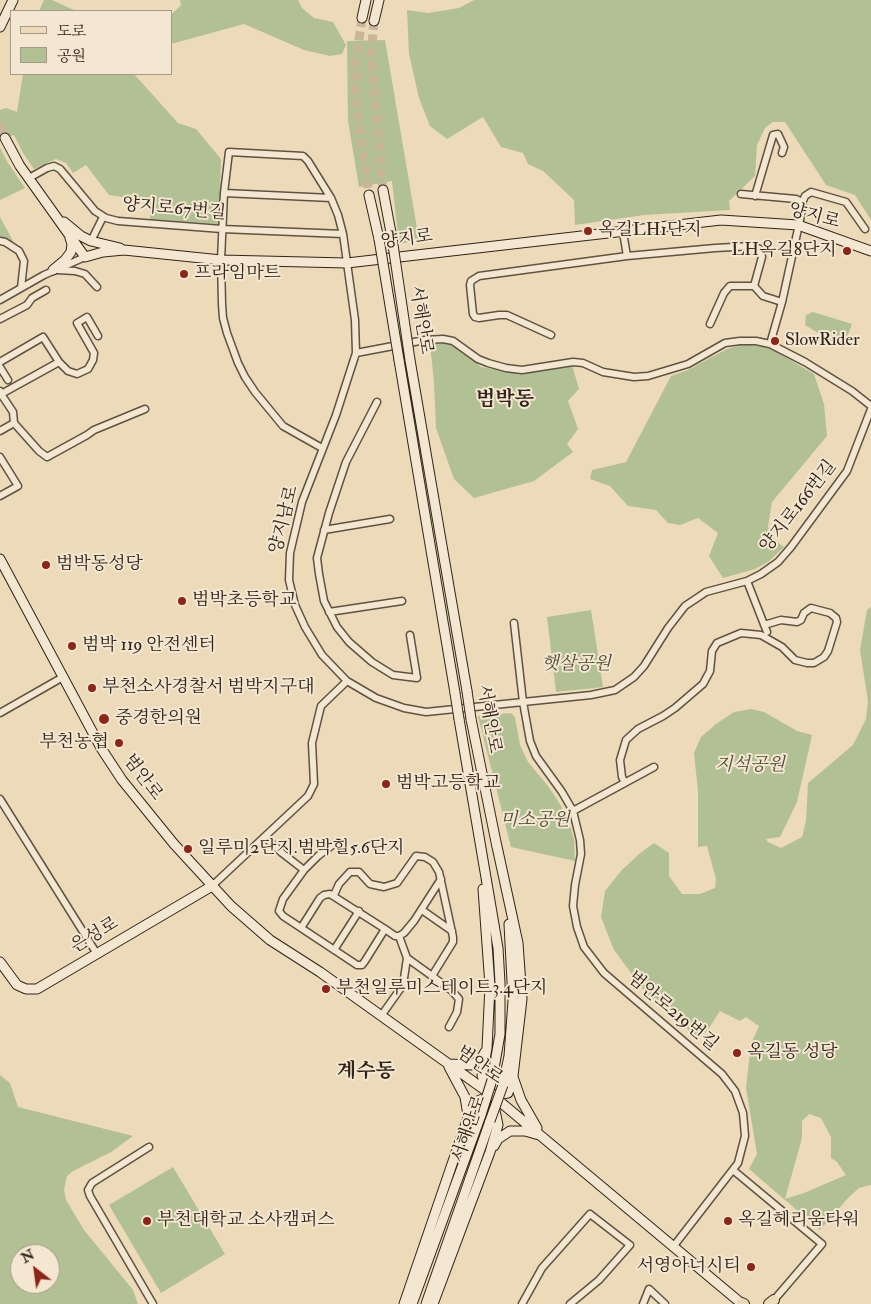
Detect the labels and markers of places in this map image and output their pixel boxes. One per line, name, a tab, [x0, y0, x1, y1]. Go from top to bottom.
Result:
place label: 옥길LH1단지	[598, 220, 702, 242]
marker: 옥길LH1단지	[582, 225, 594, 237]
place label: LH옥길8단지	[731, 240, 837, 262]
marker: LH옥길8단지	[841, 245, 853, 257]
place label: 프라임마트	[194, 263, 281, 285]
marker: 프라임마트	[178, 268, 190, 280]
place label: SlowRider	[785, 330, 860, 352]
marker: SlowRider	[769, 335, 781, 347]
place label: 범박동성당	[56, 554, 143, 576]
marker: 범박동성당	[40, 559, 52, 571]
place label: 범박초등학교	[192, 590, 296, 612]
marker: 범박초등학교	[176, 595, 188, 607]
place label: 범박 119 안전센터	[82, 635, 216, 657]
marker: 범박 119 안전센터	[66, 640, 78, 652]
place label: 부천소사경찰서 범박지구대	[102, 677, 314, 699]
marker: 부천소사경찰서 범박지구대	[86, 682, 98, 694]
place label: 중경한의원	[115, 708, 202, 730]
marker: 중경한의원	[97, 712, 111, 726]
place label: 부천농협	[39, 732, 109, 754]
marker: 부천농협	[113, 737, 125, 749]
place label: 범박고등학교	[396, 773, 500, 795]
marker: 범박고등학교	[380, 778, 392, 790]
place label: 일루미2단지.범박힐5.6단지	[198, 838, 405, 860]
marker: 일루미2단지.범박힐5.6단지	[182, 843, 194, 855]
place label: 부천일루미스테이트3.4단지	[336, 978, 548, 1000]
marker: 부천일루미스테이트3.4단지	[320, 983, 332, 995]
place label: 옥길동 성당	[747, 1042, 838, 1064]
marker: 옥길동 성당	[731, 1047, 743, 1059]
place label: 부천대학교 소사캠퍼스	[157, 1210, 335, 1232]
place label: 옥길헤리움타워	[738, 1210, 860, 1232]
marker: 부천대학교 소사캠퍼스	[141, 1215, 153, 1227]
marker: 옥길헤리움타워	[722, 1215, 734, 1227]
place label: 서영아너시티	[637, 1256, 741, 1278]
marker: 서영아너시티	[745, 1261, 757, 1273]

